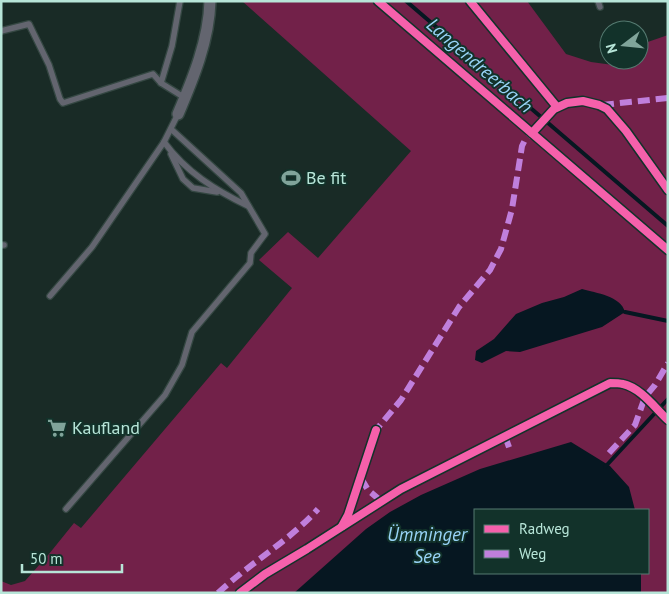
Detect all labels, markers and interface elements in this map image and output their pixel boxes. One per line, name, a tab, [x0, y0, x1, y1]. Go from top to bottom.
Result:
water label: Langendreerbach	[422, 12, 538, 118]
north arrow	[599, 20, 649, 70]
text: N	[602, 42, 621, 55]
place label: Be fit	[306, 166, 346, 189]
sports icon: Be fit	[280, 167, 302, 189]
place label: Kaufland	[72, 416, 140, 439]
supermarket icon: Kaufland	[46, 417, 68, 439]
legend	[474, 509, 649, 574]
text: Radweg	[519, 519, 570, 538]
water label: Ümminger See	[387, 522, 469, 568]
scale bar	[22, 542, 122, 574]
text: Weg	[519, 544, 546, 563]
text: 50 m	[30, 549, 63, 568]

